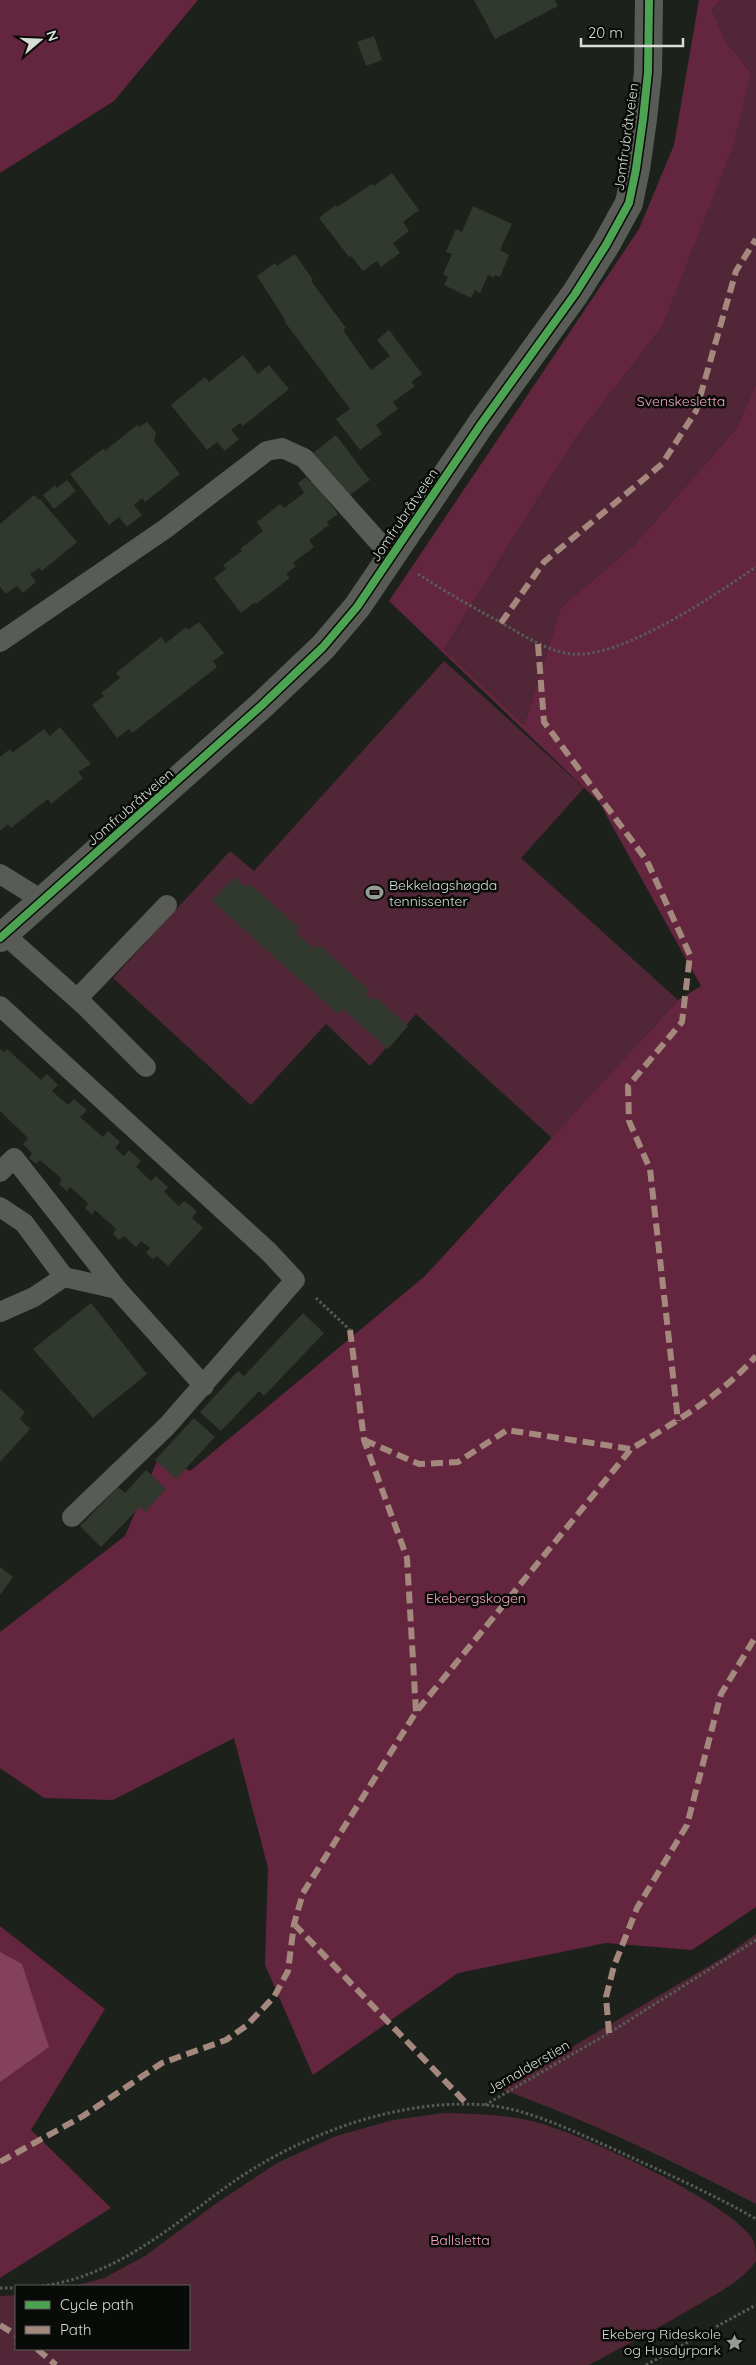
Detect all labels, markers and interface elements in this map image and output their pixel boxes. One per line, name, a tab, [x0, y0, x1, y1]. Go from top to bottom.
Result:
north arrow	[15, 15, 65, 65]
scale bar	[581, 15, 684, 47]
text: 20 m	[588, 23, 623, 42]
text: N	[42, 28, 62, 44]
street label: Jomfrubråtveien	[610, 82, 642, 192]
park label: Svenskesletta	[637, 392, 725, 410]
street label: Jomfrubråtveien	[366, 465, 442, 565]
street label: Jomfrubråtveien	[83, 765, 177, 849]
place label: Bekkelagshøgda tennissenter	[389, 876, 497, 910]
sports icon: Bekkelagshøgda tennissenter	[365, 883, 385, 903]
park label: Ekebergskogen	[426, 1589, 526, 1607]
street label: Jernalderstien	[483, 2036, 573, 2098]
park label: Ballsletta	[430, 2231, 490, 2249]
legend	[15, 2285, 190, 2350]
text: Cycle path	[60, 2295, 134, 2314]
text: Path	[60, 2320, 92, 2339]
place label: Ekeberg Rideskole og Husdyrpark	[602, 2325, 721, 2359]
place icon: Ekeberg Rideskole og Husdyrpark	[725, 2332, 745, 2352]

